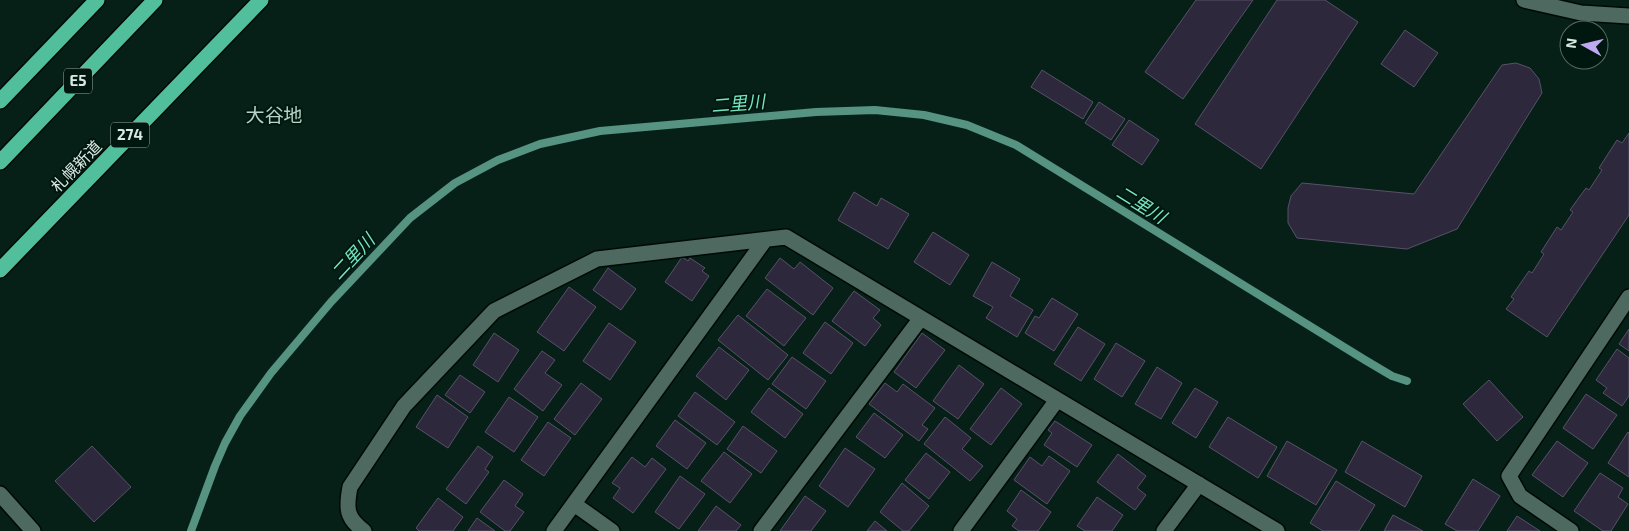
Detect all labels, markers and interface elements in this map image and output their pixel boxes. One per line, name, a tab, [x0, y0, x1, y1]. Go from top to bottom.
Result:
north arrow	[1559, 20, 1609, 70]
text: N	[1562, 37, 1580, 49]
road number: E5	[64, 68, 92, 94]
water label: 二里川	[710, 90, 768, 116]
district label: 大谷地	[245, 103, 303, 126]
road number: 274	[111, 122, 149, 148]
street label: 札幌新道	[47, 136, 105, 195]
water label: 二里川	[1113, 181, 1172, 229]
water label: 二里川	[326, 228, 380, 284]

